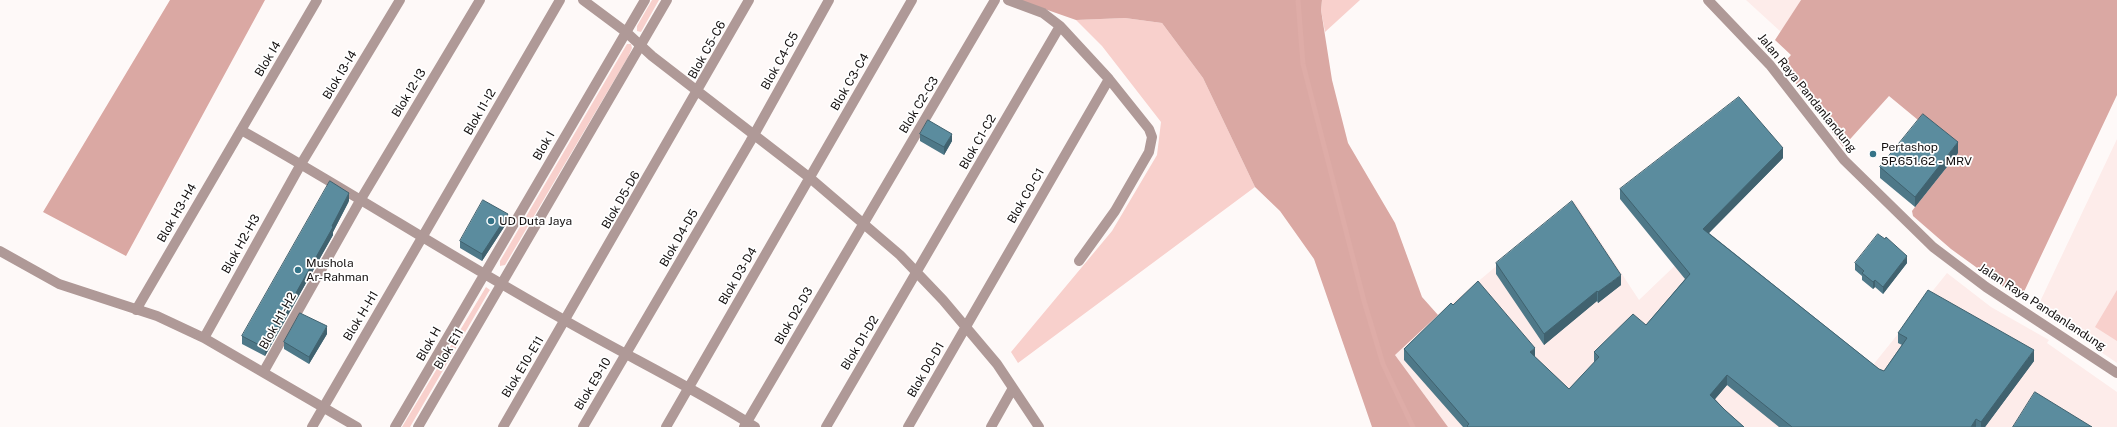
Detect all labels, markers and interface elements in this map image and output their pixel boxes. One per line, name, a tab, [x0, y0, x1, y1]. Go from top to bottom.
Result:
street label: Blok C5-C6	[685, 19, 729, 81]
street label: Blok C4-C5	[758, 29, 802, 93]
street label: Jalan Raya Pandanlandung	[1754, 31, 1860, 155]
street label: Blok I4	[252, 39, 284, 79]
street label: Blok I3-I4	[320, 48, 360, 102]
street label: Blok C3-C4	[828, 51, 872, 113]
street label: Blok I2-I3	[389, 66, 429, 120]
street label: Blok C2-C3	[896, 74, 942, 136]
street label: Blok I1-I2	[461, 86, 499, 138]
street label: Blok C1-C2	[957, 112, 999, 172]
street label: Blok I	[530, 129, 558, 163]
place label: Pertashop 5P.651.62 - MRV	[1881, 140, 1972, 168]
marker: Pertashop 5P.651.62 - MRV	[1868, 149, 1878, 159]
street label: Blok C0-C1	[1004, 166, 1048, 226]
street label: Blok D5-D6	[599, 169, 643, 231]
street label: Blok H3-H4	[154, 181, 200, 245]
street label: Blok D4-D5	[657, 207, 701, 269]
street label: Blok H2-H3	[219, 212, 263, 276]
place label: UD Duta Jaya	[499, 214, 572, 228]
marker: UD Duta Jaya	[486, 216, 496, 226]
street label: Blok D3-D4	[716, 245, 760, 307]
place label: Mushola Ar-Rahman	[306, 256, 369, 284]
street label: Jalan Raya Pandanlandung	[1976, 260, 2108, 354]
marker: Mushola Ar-Rahman	[293, 265, 303, 275]
street label: Blok D2-D3	[772, 285, 816, 347]
street label: Blok H-H1	[341, 288, 381, 344]
street label: Blok H1-H2	[256, 290, 300, 352]
street label: Blok D1-D2	[838, 313, 882, 373]
street label: Blok H	[414, 324, 444, 364]
street label: Blok E11	[431, 326, 467, 372]
street label: Blok E10-E11	[499, 334, 547, 400]
street label: Blok D0-D1	[904, 340, 948, 400]
street label: Blok E9-10	[572, 355, 614, 413]

